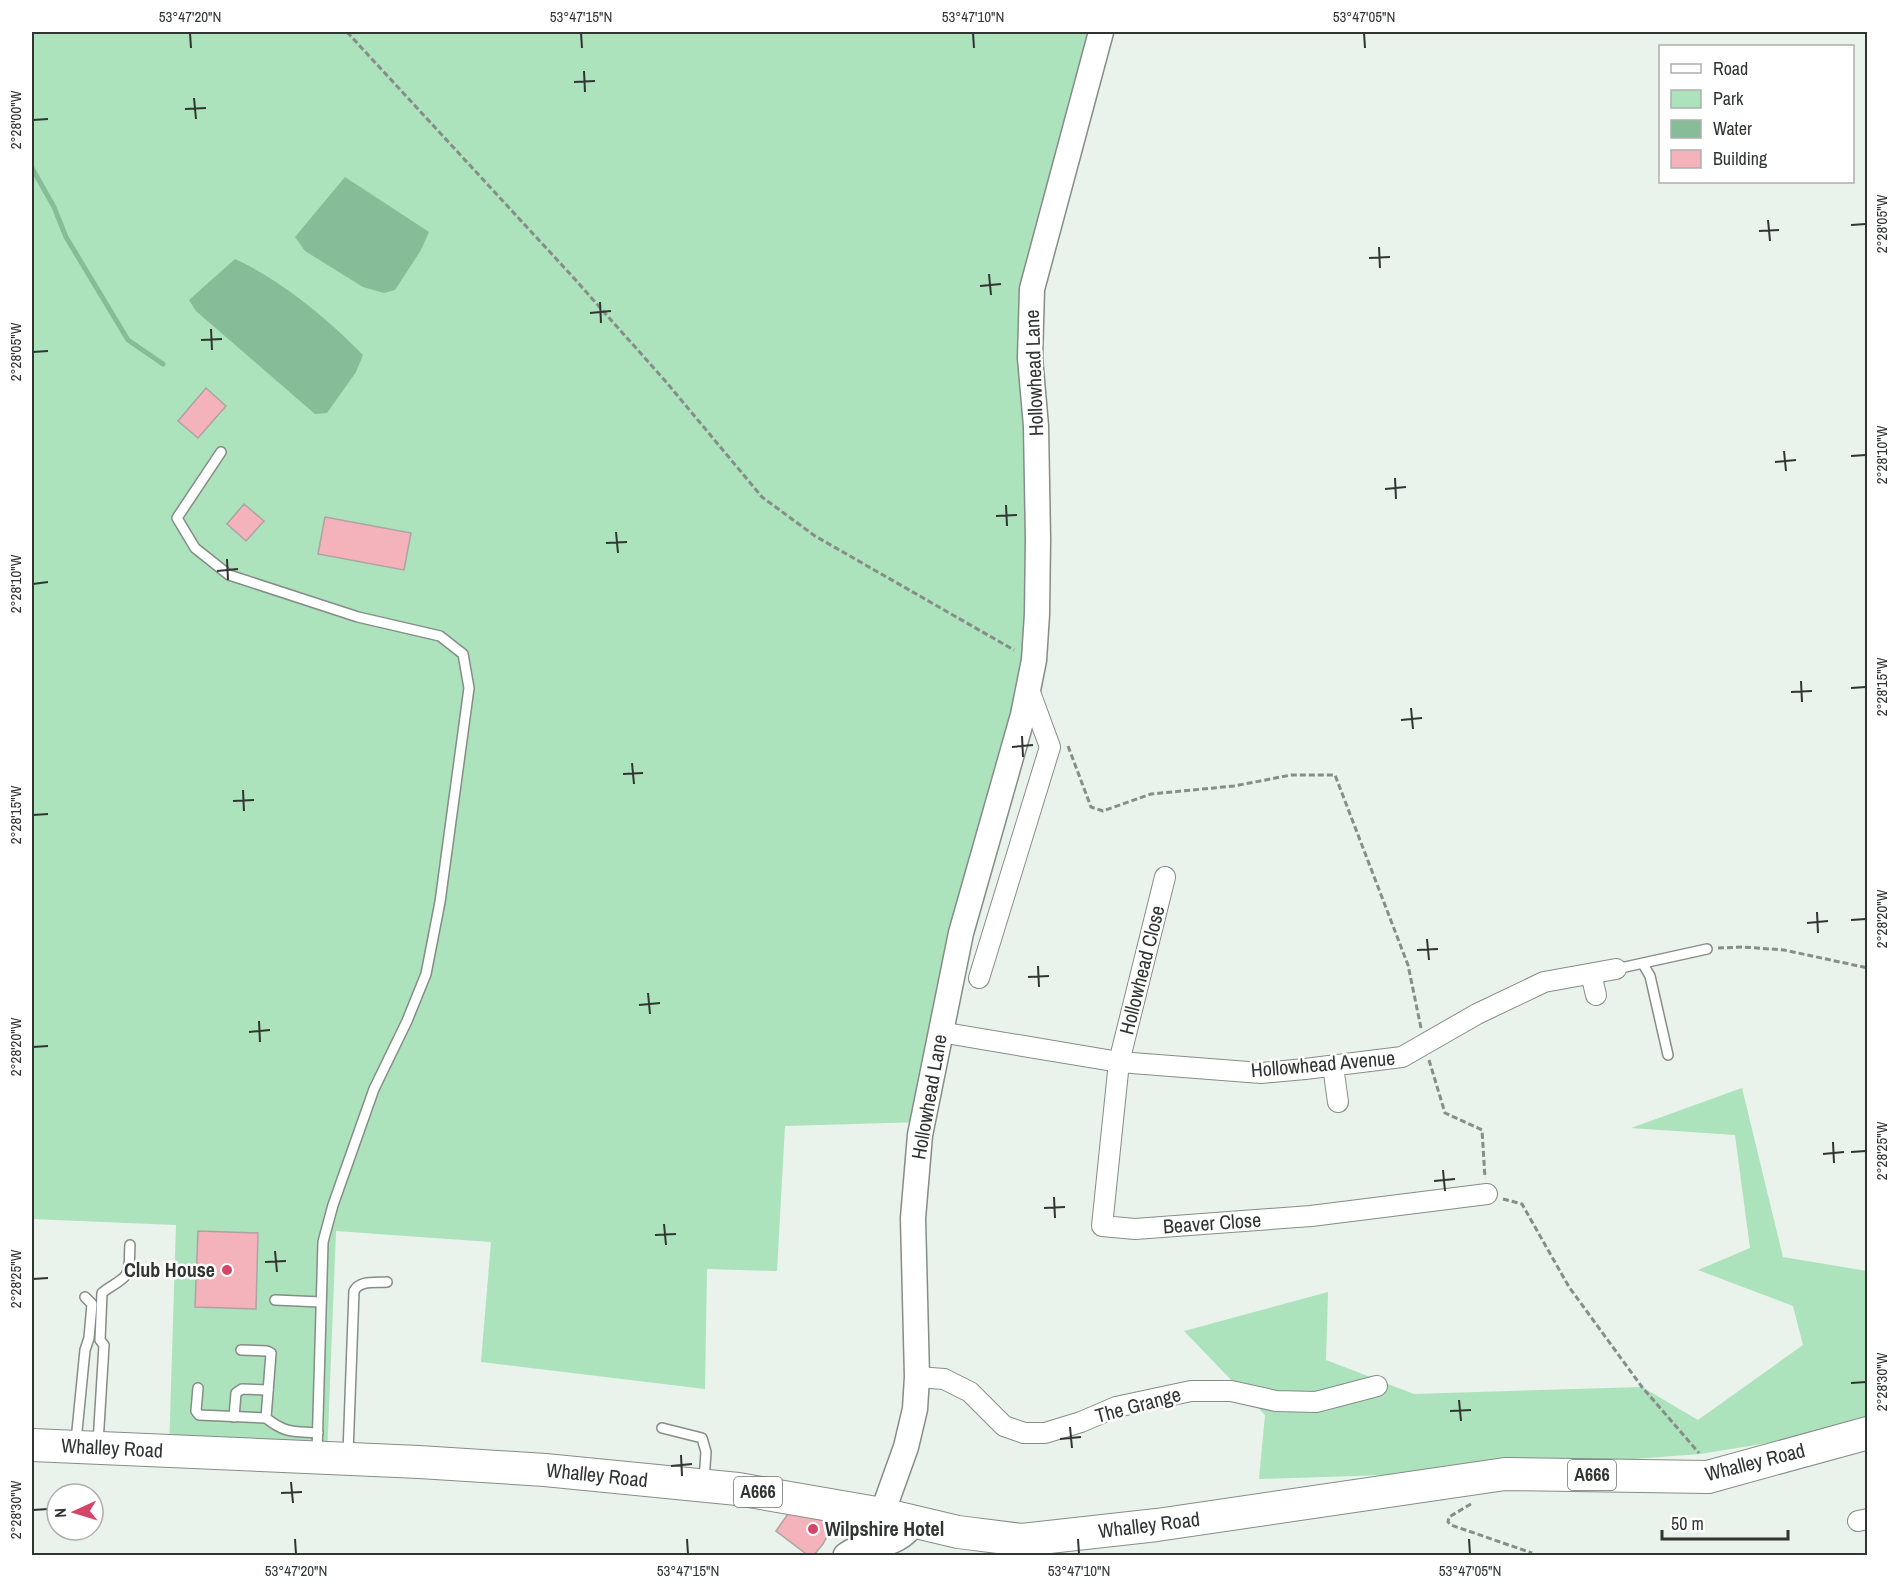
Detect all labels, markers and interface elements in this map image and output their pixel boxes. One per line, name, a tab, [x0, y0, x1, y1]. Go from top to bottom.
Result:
text: 53°47'20"N	[159, 6, 221, 27]
text: 53°47'15"N	[550, 6, 612, 27]
text: 53°47'10"N	[942, 6, 1004, 27]
text: 53°47'05"N	[1333, 6, 1395, 27]
legend	[1659, 45, 1854, 183]
text: Road	[1713, 56, 1748, 81]
text: Park	[1713, 86, 1744, 111]
text: 2°28'00"W	[5, 90, 26, 149]
text: Water	[1713, 116, 1752, 141]
text: Building	[1713, 146, 1768, 171]
text: 2°28'05"W	[1871, 194, 1892, 253]
street label: Hollowhead Lane	[1018, 309, 1049, 437]
text: 2°28'05"W	[5, 322, 26, 381]
text: 2°28'10"W	[1871, 425, 1892, 484]
text: 2°28'10"W	[5, 554, 26, 613]
text: 2°28'15"W	[1871, 657, 1892, 716]
text: 2°28'15"W	[5, 785, 26, 844]
text: 2°28'20"W	[1871, 889, 1892, 948]
street label: Hollowhead Close	[1112, 902, 1171, 1037]
text: 2°28'20"W	[5, 1017, 26, 1076]
street label: Hollowhead Lane	[904, 1032, 953, 1162]
street label: Hollowhead Avenue	[1250, 1044, 1396, 1083]
text: 2°28'25"W	[1871, 1121, 1892, 1180]
street label: Beaver Close	[1162, 1206, 1262, 1239]
text: 2°28'25"W	[5, 1249, 26, 1308]
place label: Club House	[124, 1256, 215, 1283]
marker: Club House	[220, 1263, 234, 1277]
text: 2°28'30"W	[1871, 1352, 1892, 1411]
street label: The Grange	[1092, 1380, 1184, 1429]
street label: Whalley Road	[60, 1431, 164, 1464]
street label: Whalley Road	[1702, 1436, 1808, 1487]
street label: Whalley Road	[545, 1456, 649, 1493]
road number: A666	[1568, 1460, 1616, 1490]
road number: A666	[734, 1477, 782, 1507]
text: 2°28'30"W	[5, 1480, 26, 1539]
north arrow	[45, 1482, 105, 1542]
scale bar	[1662, 1503, 1788, 1541]
street label: Whalley Road	[1097, 1505, 1201, 1544]
text: N	[49, 1508, 71, 1519]
text: 50 m	[1671, 1511, 1704, 1536]
place label: Wilpshire Hotel	[825, 1515, 944, 1542]
marker: Wilpshire Hotel	[806, 1522, 820, 1536]
text: 53°47'20"N	[265, 1560, 327, 1581]
text: 53°47'15"N	[657, 1560, 719, 1581]
text: 53°47'10"N	[1048, 1560, 1110, 1581]
text: 53°47'05"N	[1439, 1560, 1501, 1581]

